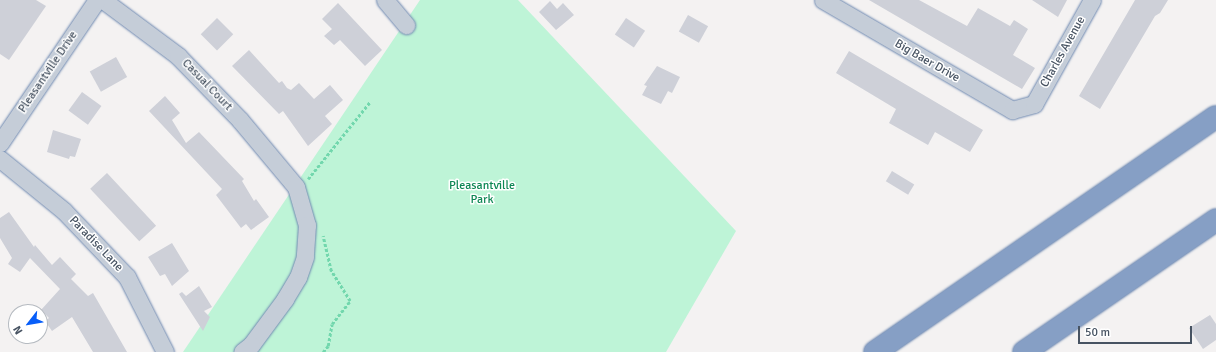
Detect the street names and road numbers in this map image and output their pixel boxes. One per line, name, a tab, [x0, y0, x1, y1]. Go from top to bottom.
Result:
street label: Charles Avenue	[1038, 14, 1088, 90]
street label: Pleasantville Drive	[15, 28, 81, 116]
street label: Big Baer Drive	[892, 37, 962, 85]
street label: Casual Court	[179, 56, 235, 114]
street label: Paradise Lane	[66, 213, 126, 275]

